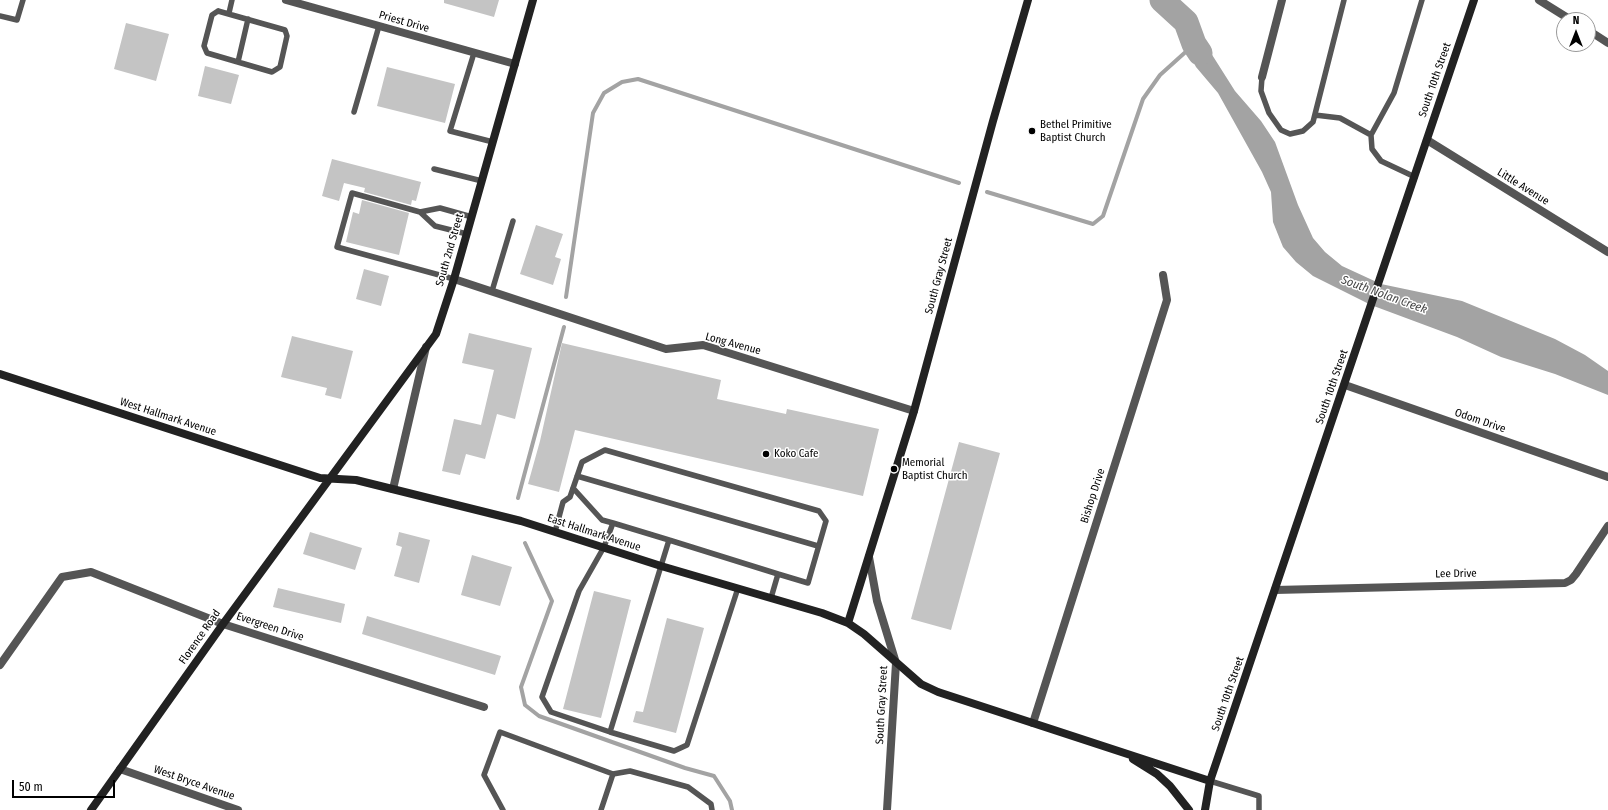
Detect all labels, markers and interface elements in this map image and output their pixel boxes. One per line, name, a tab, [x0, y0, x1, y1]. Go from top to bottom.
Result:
street label: Priest Drive	[377, 9, 431, 35]
north arrow	[1556, 12, 1596, 52]
text: N	[1573, 14, 1579, 27]
street label: South 10th Street	[1416, 41, 1454, 119]
place label: Bethel Primitive Baptist Church	[1040, 118, 1112, 144]
marker: Bethel Primitive Baptist Church	[1027, 126, 1037, 136]
street label: Little Avenue	[1495, 166, 1551, 208]
street label: South 2nd Street	[433, 212, 467, 288]
street label: South Gray Street	[922, 236, 956, 316]
water label: South Nolan Creek	[1339, 273, 1429, 317]
street label: Long Avenue	[704, 330, 762, 358]
street label: South 10th Street	[1313, 348, 1351, 426]
street label: West Hallmark Avenue	[118, 395, 218, 439]
street label: Odom Drive	[1453, 406, 1507, 436]
place label: Koko Cafe	[774, 447, 818, 461]
marker: Koko Cafe	[761, 449, 771, 459]
place label: Memorial Baptist Church	[902, 456, 968, 482]
marker: Memorial Baptist Church	[889, 464, 899, 474]
street label: Bishop Drive	[1078, 467, 1108, 525]
street label: East Hallmark Avenue	[546, 512, 642, 554]
street label: Lee Drive	[1435, 567, 1477, 581]
street label: Florence Road	[176, 607, 224, 667]
street label: Evergreen Drive	[235, 610, 305, 644]
street label: South 10th Street	[1209, 655, 1247, 733]
street label: South Gray Street	[873, 665, 891, 745]
street label: West Bryce Avenue	[152, 763, 236, 803]
scale bar	[14, 772, 117, 798]
text: 50 m	[19, 780, 43, 794]

